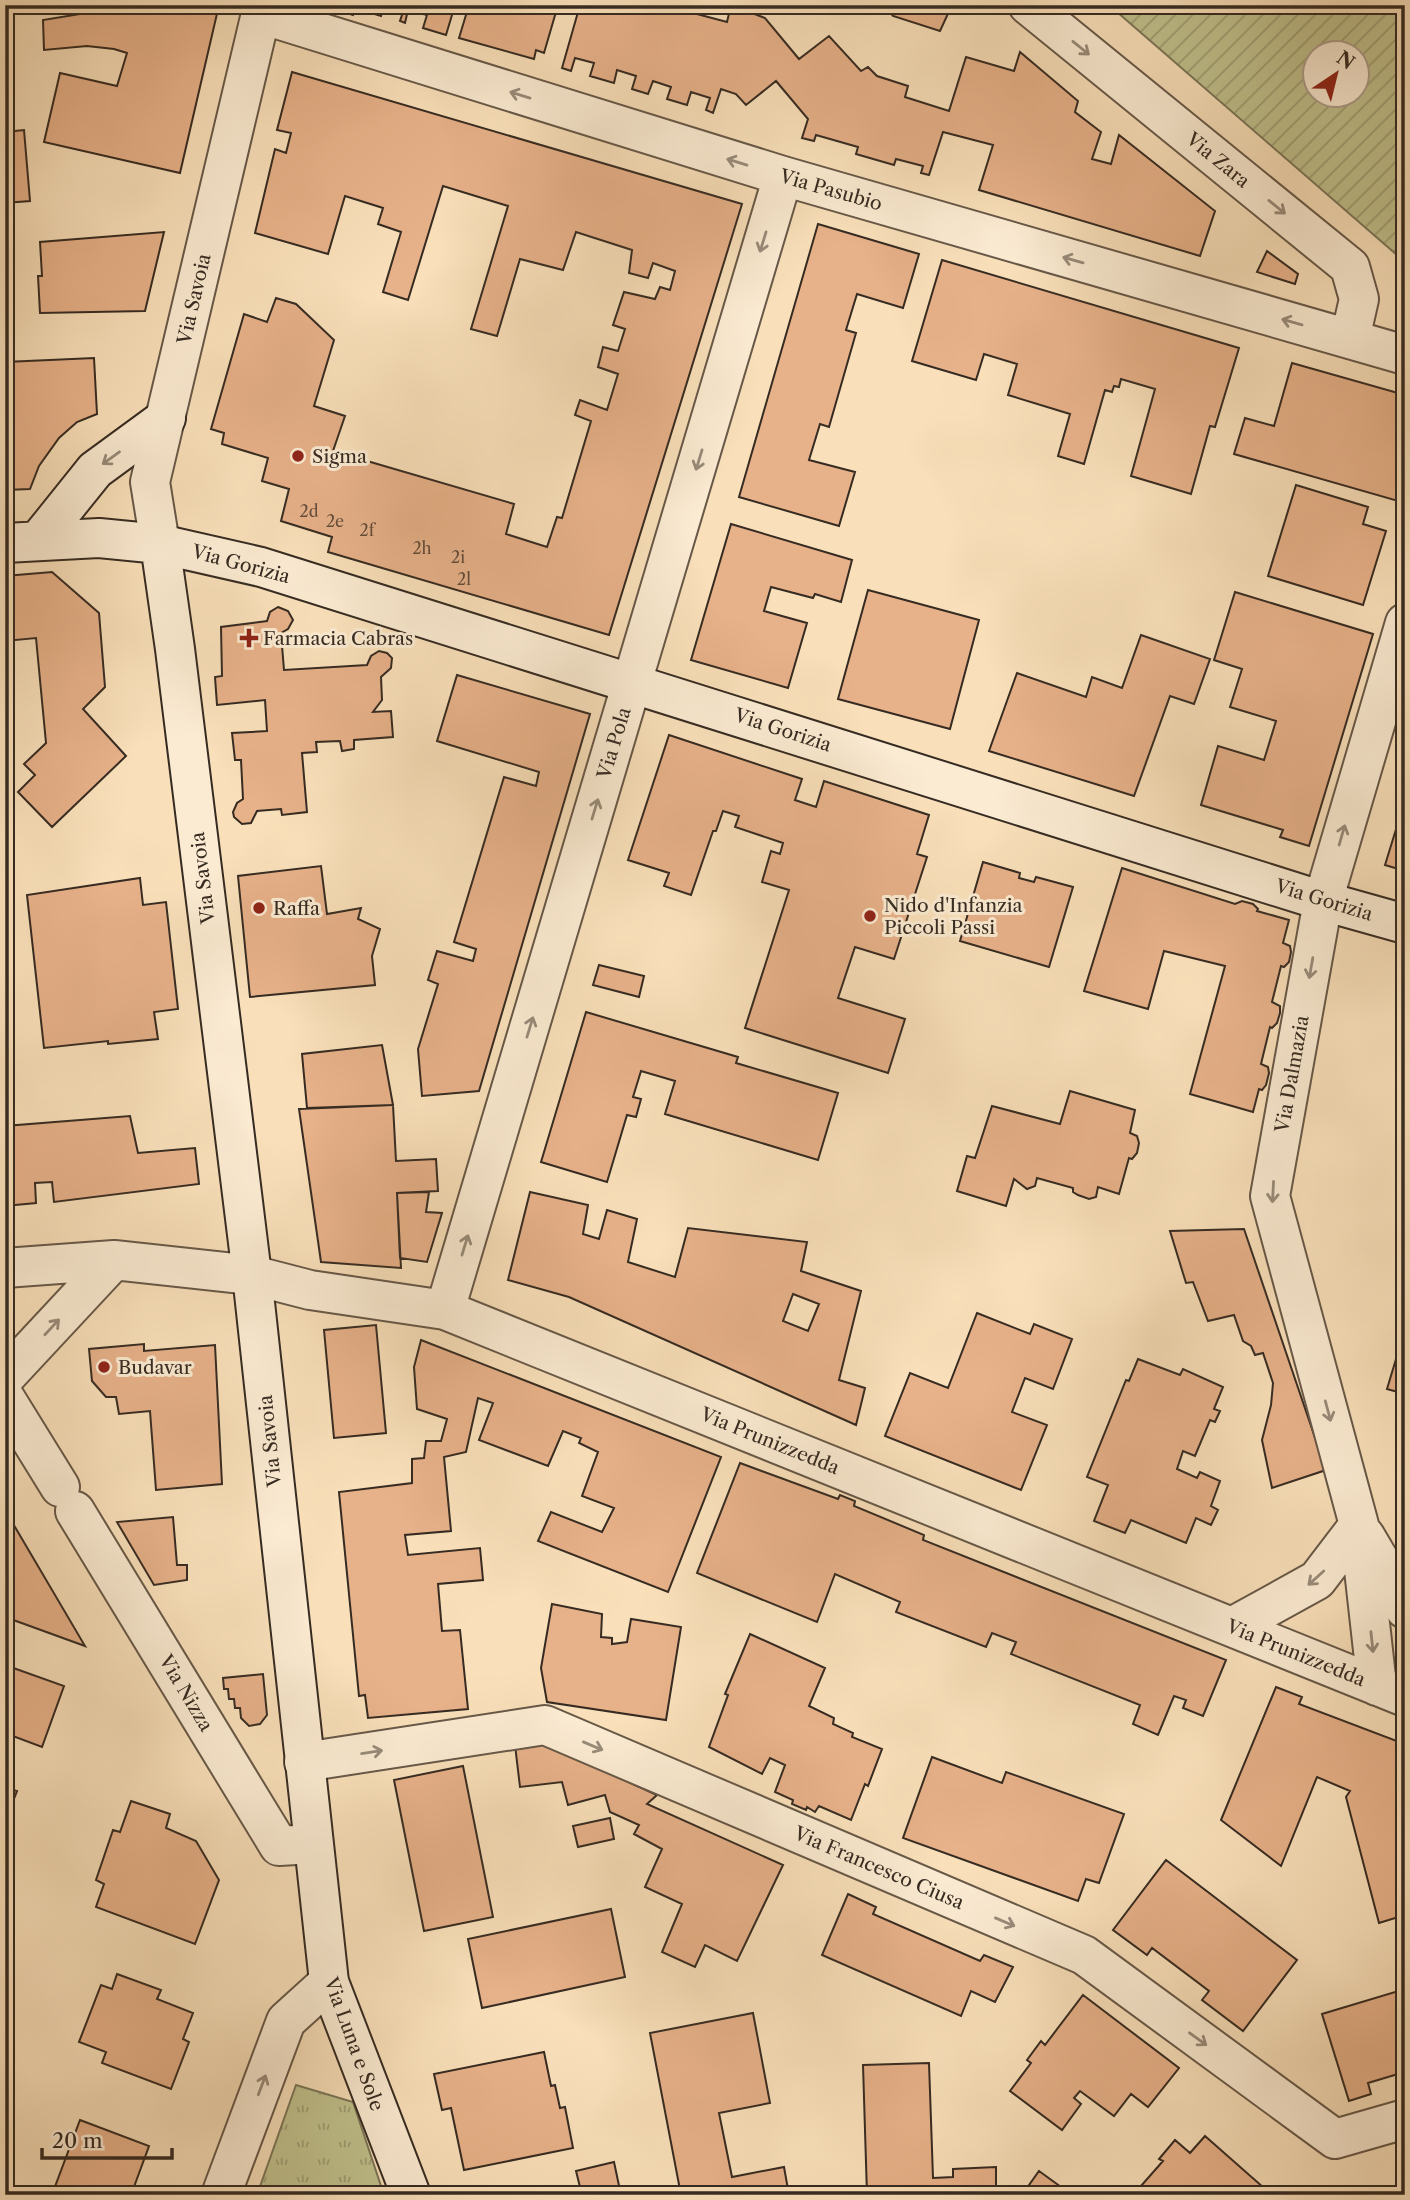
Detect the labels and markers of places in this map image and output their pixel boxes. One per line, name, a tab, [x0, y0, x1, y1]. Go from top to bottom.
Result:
place label: Sigma	[312, 445, 367, 468]
marker: Sigma	[290, 448, 306, 464]
place label: Farmacia Cabras	[263, 627, 413, 650]
marker: Farmacia Cabras	[241, 630, 257, 646]
place label: Nido d'Infanzia Piccoli Passi	[884, 894, 1023, 939]
place label: Raffa	[273, 897, 320, 920]
marker: Raffa	[251, 900, 267, 916]
marker: Nido d'Infanzia Piccoli Passi	[862, 908, 878, 924]
place label: Budavar	[118, 1356, 192, 1379]
marker: Budavar	[96, 1359, 112, 1375]

